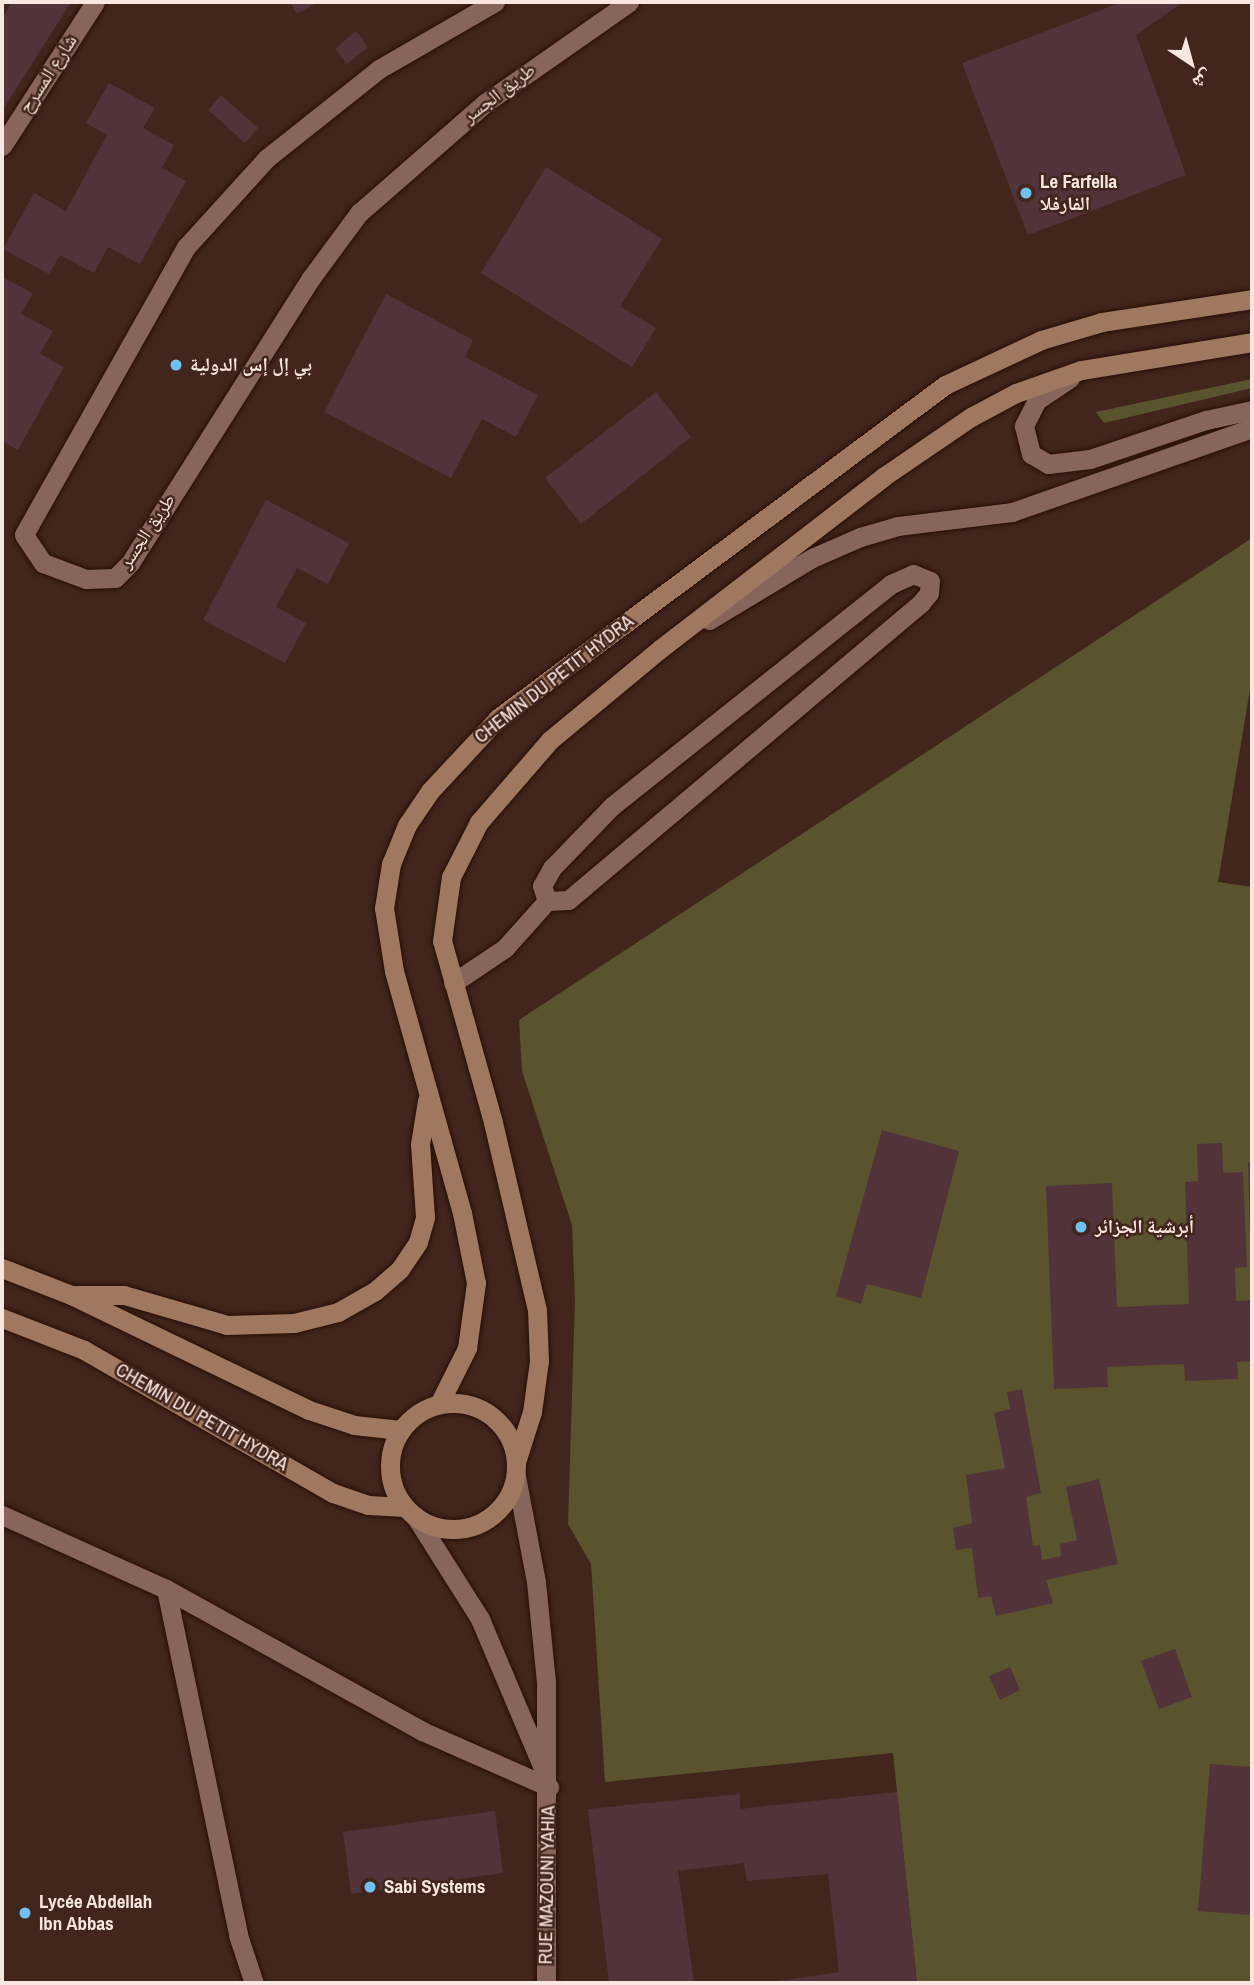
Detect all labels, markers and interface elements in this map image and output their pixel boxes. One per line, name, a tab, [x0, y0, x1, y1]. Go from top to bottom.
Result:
north arrow	[1156, 28, 1226, 98]
street label: شارع المسرح	[14, 30, 82, 118]
street label: طريق الجسر	[458, 58, 540, 128]
text: ش	[1188, 64, 1219, 96]
place label: Le Farfella الفارفلا	[1040, 171, 1117, 215]
marker: Le Farfella الفارفلا	[1018, 185, 1034, 201]
place label: بي إل إس الدولية	[190, 354, 312, 376]
marker: بي إل إس الدولية	[168, 357, 184, 373]
street label: طريق الجسر	[114, 489, 180, 573]
street label: CHEMIN DU PETIT HYDRA	[470, 610, 638, 748]
place label: أبرشية الجزائر	[1095, 1216, 1194, 1238]
marker: أبرشية الجزائر	[1073, 1219, 1089, 1235]
street label: CHEMIN DU PETIT HYDRA	[112, 1358, 292, 1476]
street label: RUE MAZOUNI YAHIA	[534, 1805, 560, 1965]
place label: Sabi Systems	[384, 1876, 485, 1898]
marker: Sabi Systems	[362, 1879, 378, 1895]
place label: Lycée Abdellah Ibn Abbas	[39, 1891, 153, 1935]
marker: Lycée Abdellah Ibn Abbas	[17, 1905, 33, 1921]

